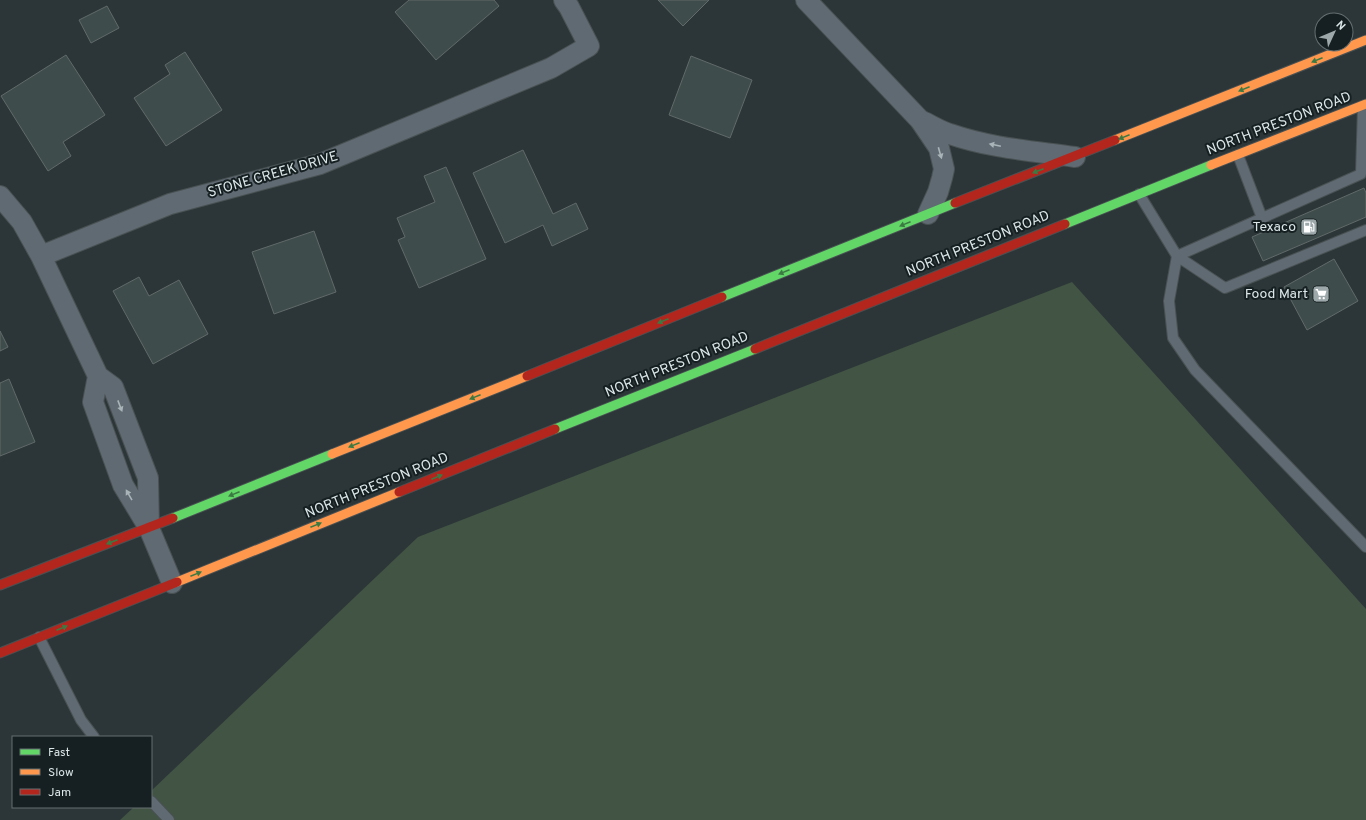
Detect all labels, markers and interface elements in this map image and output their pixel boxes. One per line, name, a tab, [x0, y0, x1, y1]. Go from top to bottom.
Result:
north arrow	[1314, 12, 1354, 52]
text: N	[1333, 18, 1348, 33]
one-way arrow	[1311, 57, 1322, 63]
one-way arrow	[1238, 86, 1250, 92]
street label: NORTH PRESTON ROAD	[1204, 89, 1354, 159]
one-way arrow	[1117, 135, 1129, 141]
one-way arrow	[988, 141, 1001, 147]
one-way arrow	[937, 147, 943, 159]
street label: STONE CREEK DRIVE	[206, 148, 340, 202]
one-way arrow	[1033, 168, 1044, 174]
street label: NORTH PRESTON ROAD	[904, 207, 1052, 281]
fuel station icon: Texaco	[1299, 217, 1319, 237]
place label: Texaco	[1253, 219, 1296, 236]
one-way arrow	[899, 221, 910, 227]
one-way arrow	[777, 270, 789, 276]
supermarket icon: Food Mart	[1311, 284, 1331, 304]
place label: Food Mart	[1245, 286, 1308, 303]
one-way arrow	[658, 318, 669, 324]
street label: NORTH PRESTON ROAD	[603, 328, 751, 402]
one-way arrow	[469, 394, 481, 400]
one-way arrow	[118, 400, 124, 412]
one-way arrow	[348, 443, 360, 449]
street label: NORTH PRESTON ROAD	[303, 449, 451, 523]
one-way arrow	[431, 473, 443, 479]
one-way arrow	[125, 489, 132, 501]
one-way arrow	[228, 491, 239, 497]
one-way arrow	[311, 522, 323, 528]
one-way arrow	[106, 540, 118, 546]
one-way arrow	[190, 570, 202, 576]
one-way arrow	[57, 624, 69, 630]
legend	[12, 736, 152, 808]
text: Fast	[48, 745, 70, 761]
text: Slow	[48, 765, 74, 781]
text: Jam	[48, 785, 71, 801]

